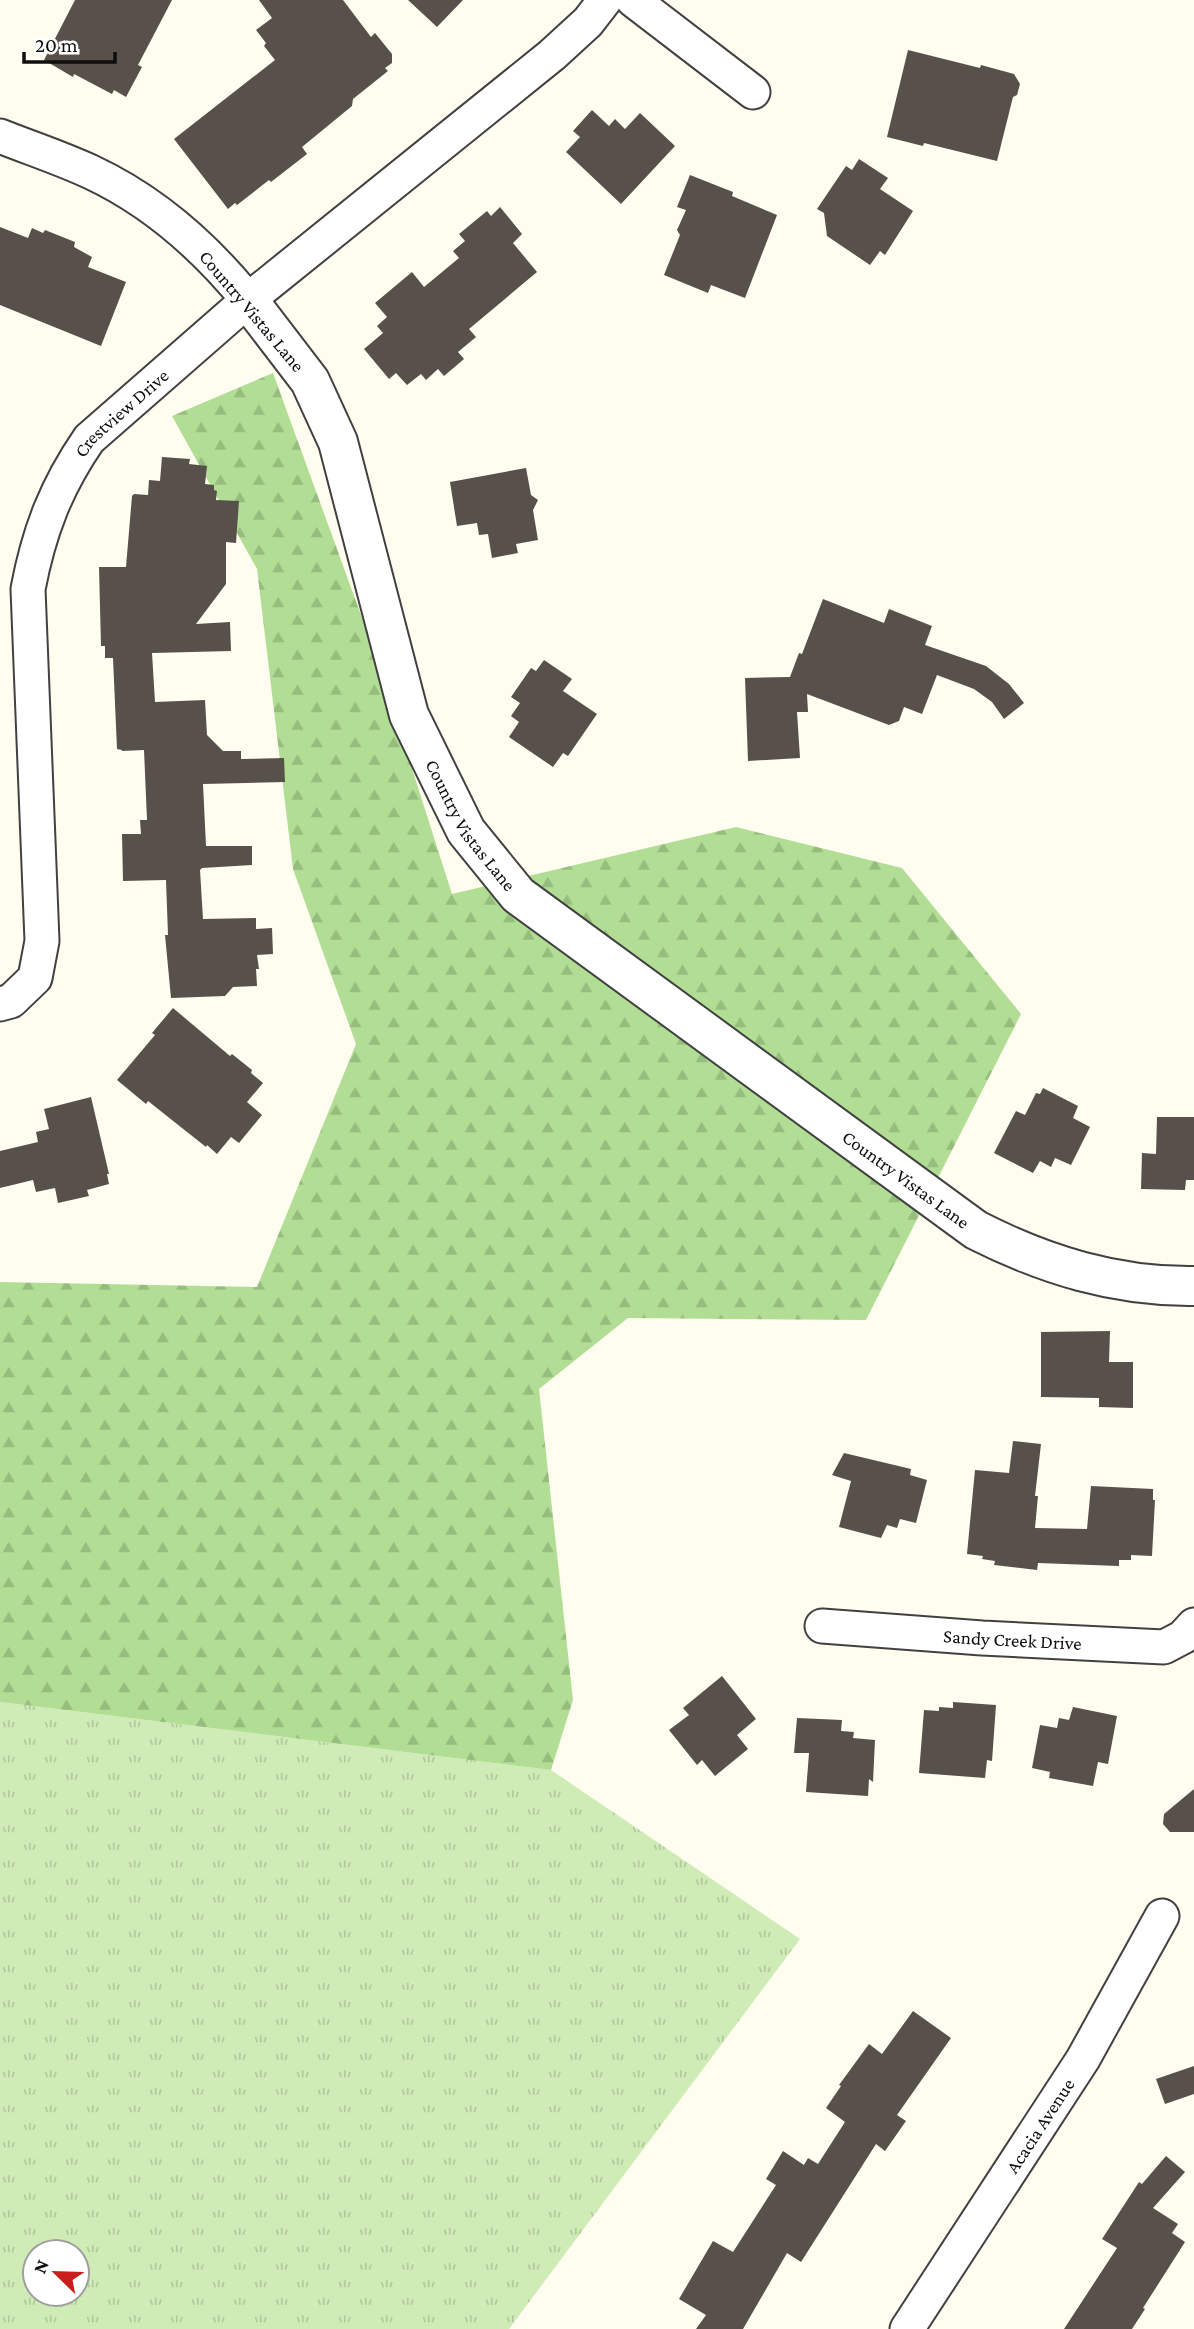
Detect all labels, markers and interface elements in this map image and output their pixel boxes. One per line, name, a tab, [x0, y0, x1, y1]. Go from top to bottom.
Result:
scale bar	[24, 21, 116, 65]
text: 20 m	[35, 33, 78, 57]
street label: Country Vistas Lane	[195, 246, 309, 376]
street label: Crestview Drive	[70, 364, 172, 461]
street label: Country Vistas Lane	[422, 756, 521, 895]
street label: Country Vistas Lane	[839, 1126, 974, 1232]
street label: Sandy Creek Drive	[943, 1625, 1082, 1653]
street label: Acacia Avenue	[1001, 2074, 1078, 2177]
north arrow	[21, 2238, 91, 2308]
text: N	[29, 2256, 53, 2277]

